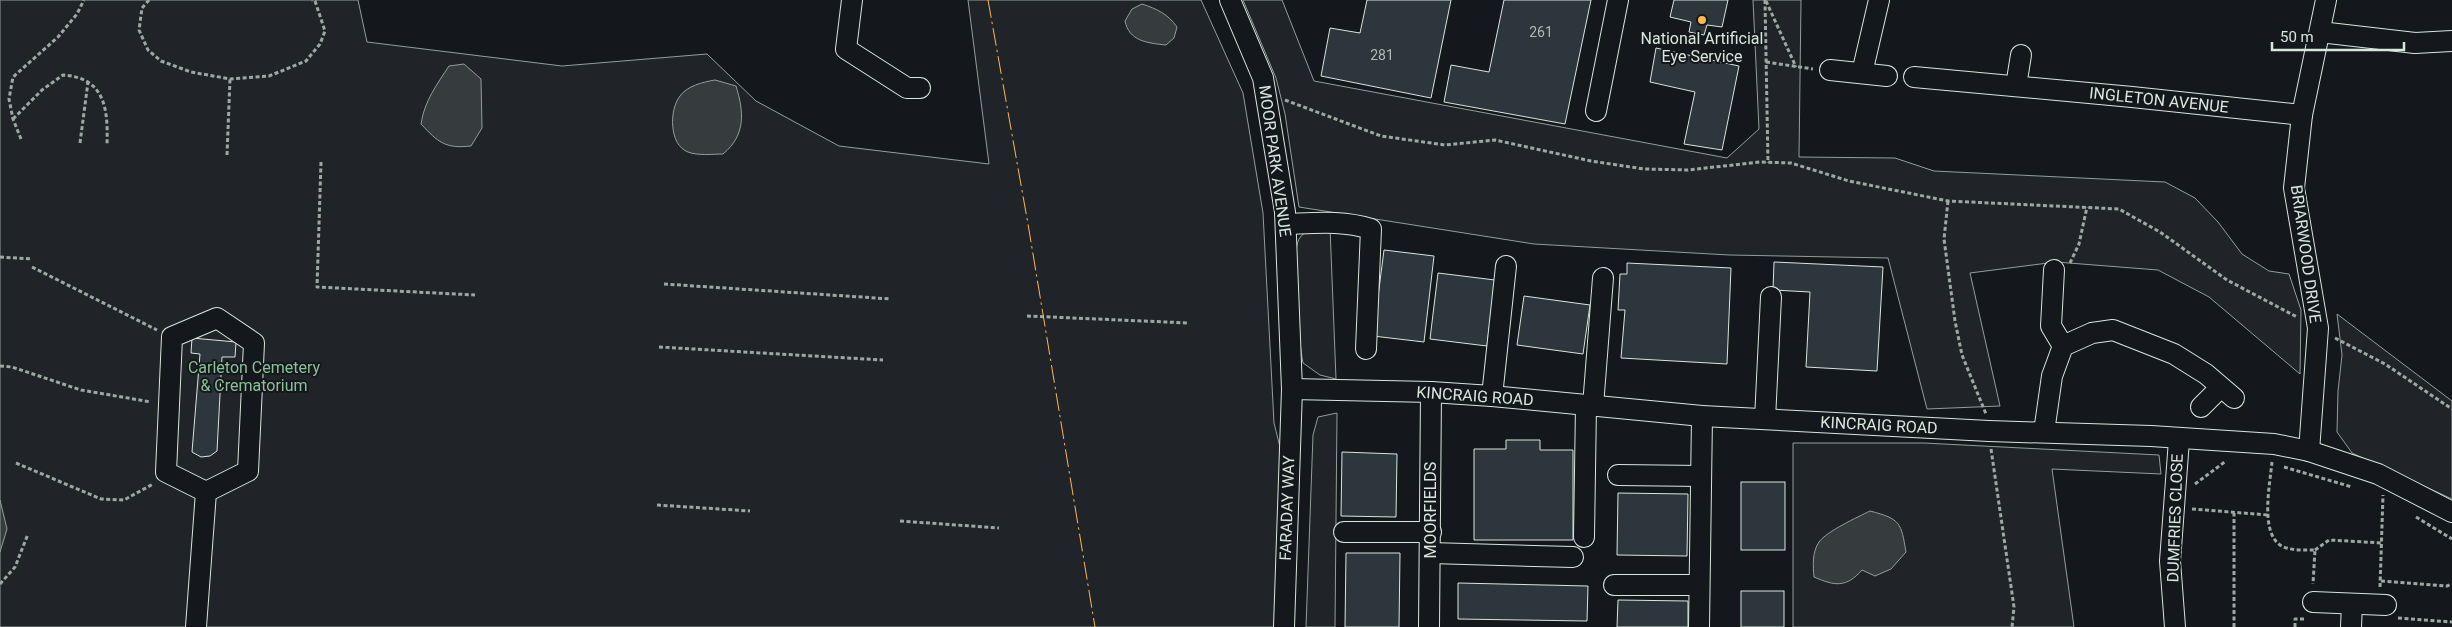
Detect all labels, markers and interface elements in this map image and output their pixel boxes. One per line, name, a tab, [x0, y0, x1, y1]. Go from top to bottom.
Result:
marker: National Artificial Eye Service	[1696, 14, 1708, 26]
scale bar	[2272, 20, 2404, 52]
house number: 261	[1529, 24, 1553, 40]
text: 50 m	[2280, 28, 2314, 46]
place label: National Artificial Eye Service	[1641, 29, 1763, 66]
house number: 281	[1370, 47, 1394, 63]
street label: INGLETON AVENUE	[2088, 83, 2230, 117]
street label: MOOR PARK AVENUE	[1255, 84, 1295, 238]
street label: BRIARWOOD DRIVE	[2287, 184, 2325, 324]
park label: Carleton Cemetery & Crematorium	[188, 358, 321, 395]
street label: KINCRAIG ROAD	[1416, 382, 1534, 410]
street label: KINCRAIG ROAD	[1820, 412, 1938, 438]
street label: DUMFRIES CLOSE	[2163, 453, 2187, 583]
street label: FARADAY WAY	[1276, 455, 1298, 561]
street label: MOORFIELDS	[1421, 462, 1440, 558]

